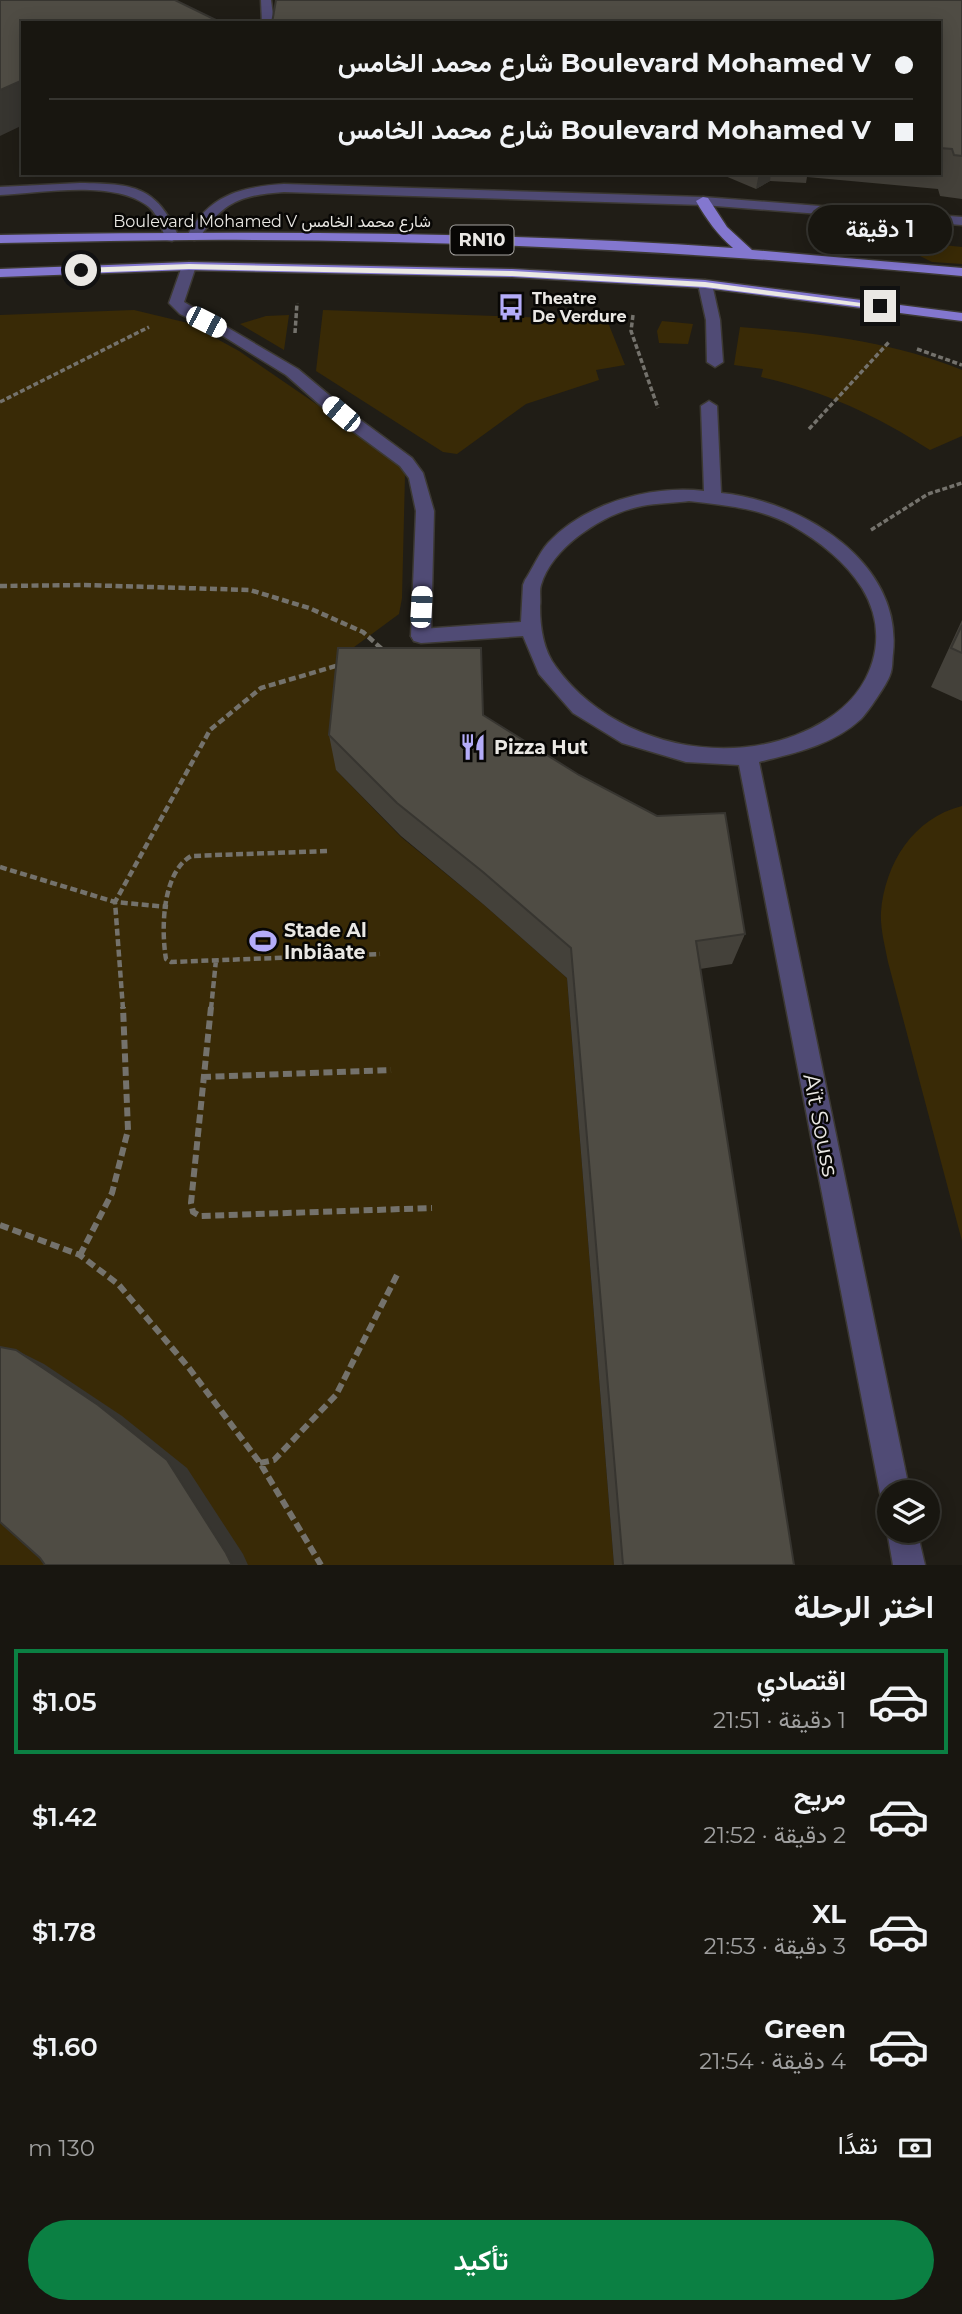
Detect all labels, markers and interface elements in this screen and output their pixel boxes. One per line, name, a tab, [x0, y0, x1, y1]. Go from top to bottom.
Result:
text: Boulevard Mohamed V شارع محمد الخامس	[338, 47, 871, 79]
text: Boulevard Mohamed V شارع محمد الخامس	[338, 114, 871, 146]
callout: 1 دقيقة	[808, 204, 952, 254]
street label: Boulevard Mohamed V شارع محمد الخامس	[113, 212, 431, 233]
text: 1 دقيقة	[845, 215, 915, 243]
road number: RN10	[450, 226, 514, 254]
route start	[65, 254, 97, 286]
place label: Theatre De Verdure	[532, 289, 627, 326]
route end	[864, 290, 896, 322]
bus stop icon: Theatre De Verdure	[496, 292, 526, 322]
car	[183, 303, 230, 341]
car	[319, 392, 364, 436]
car	[410, 585, 433, 629]
restaurant icon: Pizza Hut	[458, 732, 488, 762]
place label: Pizza Hut	[494, 736, 588, 759]
place label: Stade Al Inbiâate	[284, 919, 367, 964]
sports icon: Stade Al Inbiâate	[248, 926, 278, 956]
street label: Aït Souss	[797, 1071, 845, 1179]
map controls	[877, 1480, 940, 1543]
button: layers	[877, 1480, 940, 1543]
text: اختر الرحلة	[794, 1587, 934, 1626]
text: اقتصادي	[757, 1665, 846, 1697]
icon: car	[867, 1670, 930, 1733]
text: $1.05	[32, 1686, 97, 1718]
text: 1 دقيقة · 21:51	[713, 1706, 846, 1734]
text: مريح	[794, 1780, 846, 1812]
icon: car	[867, 1785, 930, 1848]
text: $1.42	[32, 1801, 97, 1833]
text: 2 دقيقة · 21:52	[704, 1821, 846, 1849]
text: XL	[812, 1898, 846, 1930]
icon: car	[867, 1900, 930, 1963]
text: $1.78	[32, 1916, 96, 1948]
text: 3 دقيقة · 21:53	[704, 1932, 846, 1960]
text: Green	[764, 2013, 846, 2045]
icon: car	[867, 2015, 930, 2078]
text: $1.60	[32, 2031, 98, 2063]
text: 4 دقيقة · 21:54	[699, 2047, 846, 2075]
text: نقدًا	[838, 2129, 878, 2161]
icon: cash	[896, 2129, 934, 2167]
text: 130 m	[28, 2134, 95, 2162]
button: تأكيد	[28, 2220, 934, 2300]

